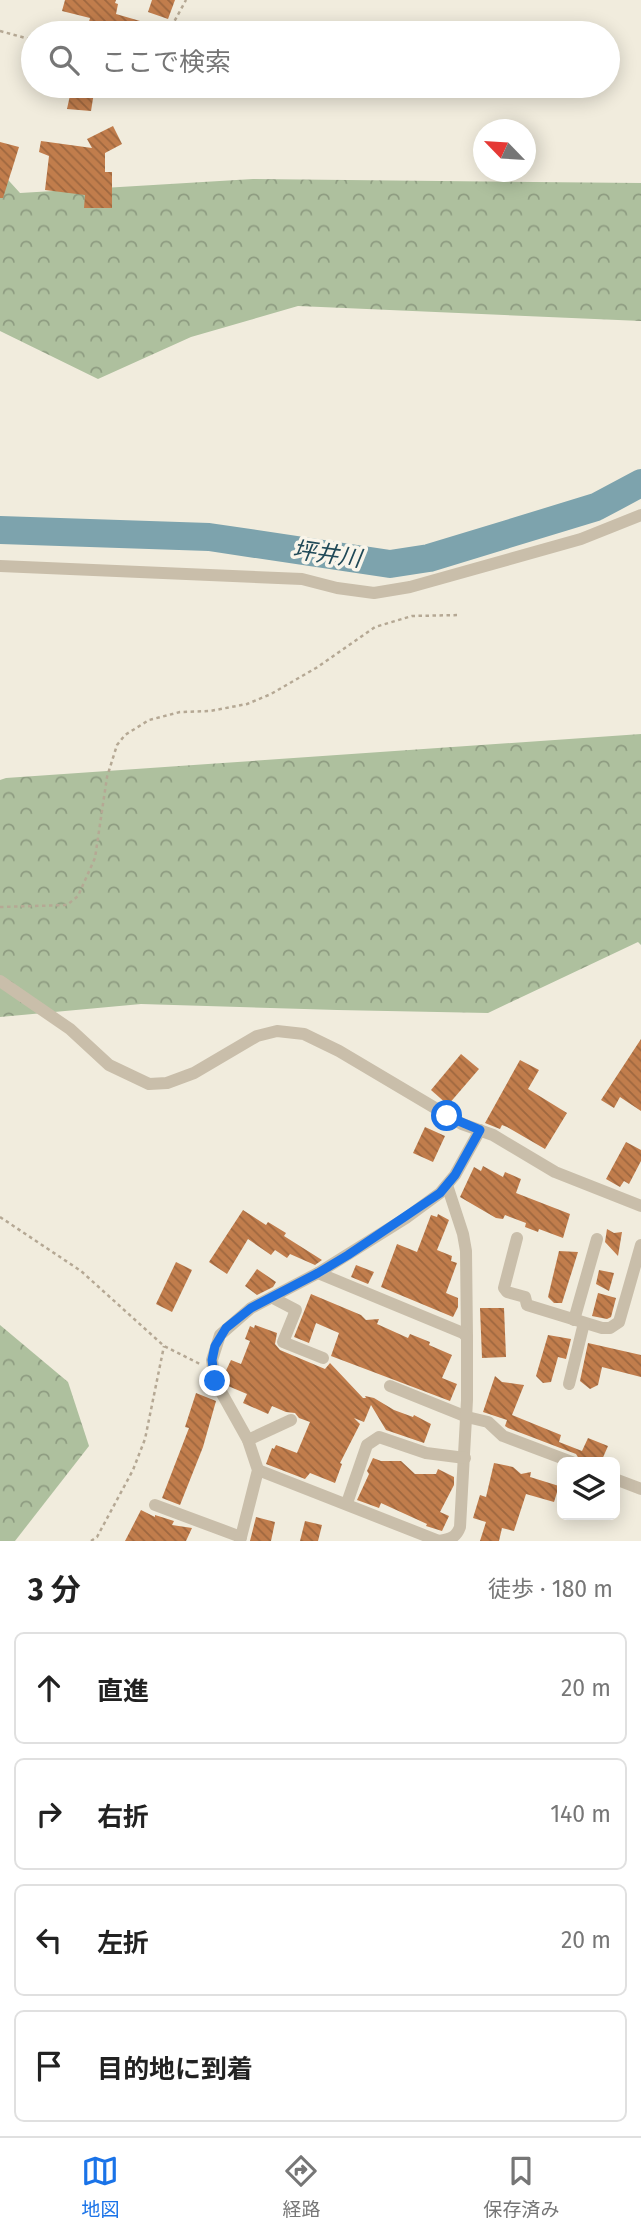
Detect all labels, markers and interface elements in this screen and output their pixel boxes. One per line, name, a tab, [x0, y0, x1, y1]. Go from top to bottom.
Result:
search box	[21, 21, 620, 98]
icon: search	[45, 41, 83, 79]
text: ここで検索	[101, 47, 231, 78]
north arrow	[473, 119, 536, 182]
water label: 坪井川	[291, 535, 366, 573]
route start	[431, 1100, 462, 1131]
route end	[199, 1365, 230, 1396]
map controls	[557, 1457, 620, 1520]
button: layers	[557, 1457, 620, 1520]
text: 3 分	[28, 1572, 81, 1608]
text: 徒歩 · 180 m	[488, 1575, 613, 1603]
icon: ahead	[30, 1669, 68, 1707]
text: 20 m	[561, 1674, 611, 1702]
text: 直進	[97, 1676, 149, 1707]
icon: right	[30, 1795, 68, 1833]
text: 140 m	[550, 1800, 611, 1828]
text: 右折	[97, 1802, 149, 1833]
icon: left	[30, 1921, 68, 1959]
text: 20 m	[561, 1926, 611, 1954]
text: 左折	[97, 1928, 149, 1959]
icon: arrive	[30, 2047, 68, 2085]
text: 目的地に到着	[97, 2054, 253, 2085]
tab: 地図	[81, 2152, 120, 2221]
tab: 経路	[282, 2152, 321, 2221]
tab: 保存済み	[483, 2152, 560, 2221]

